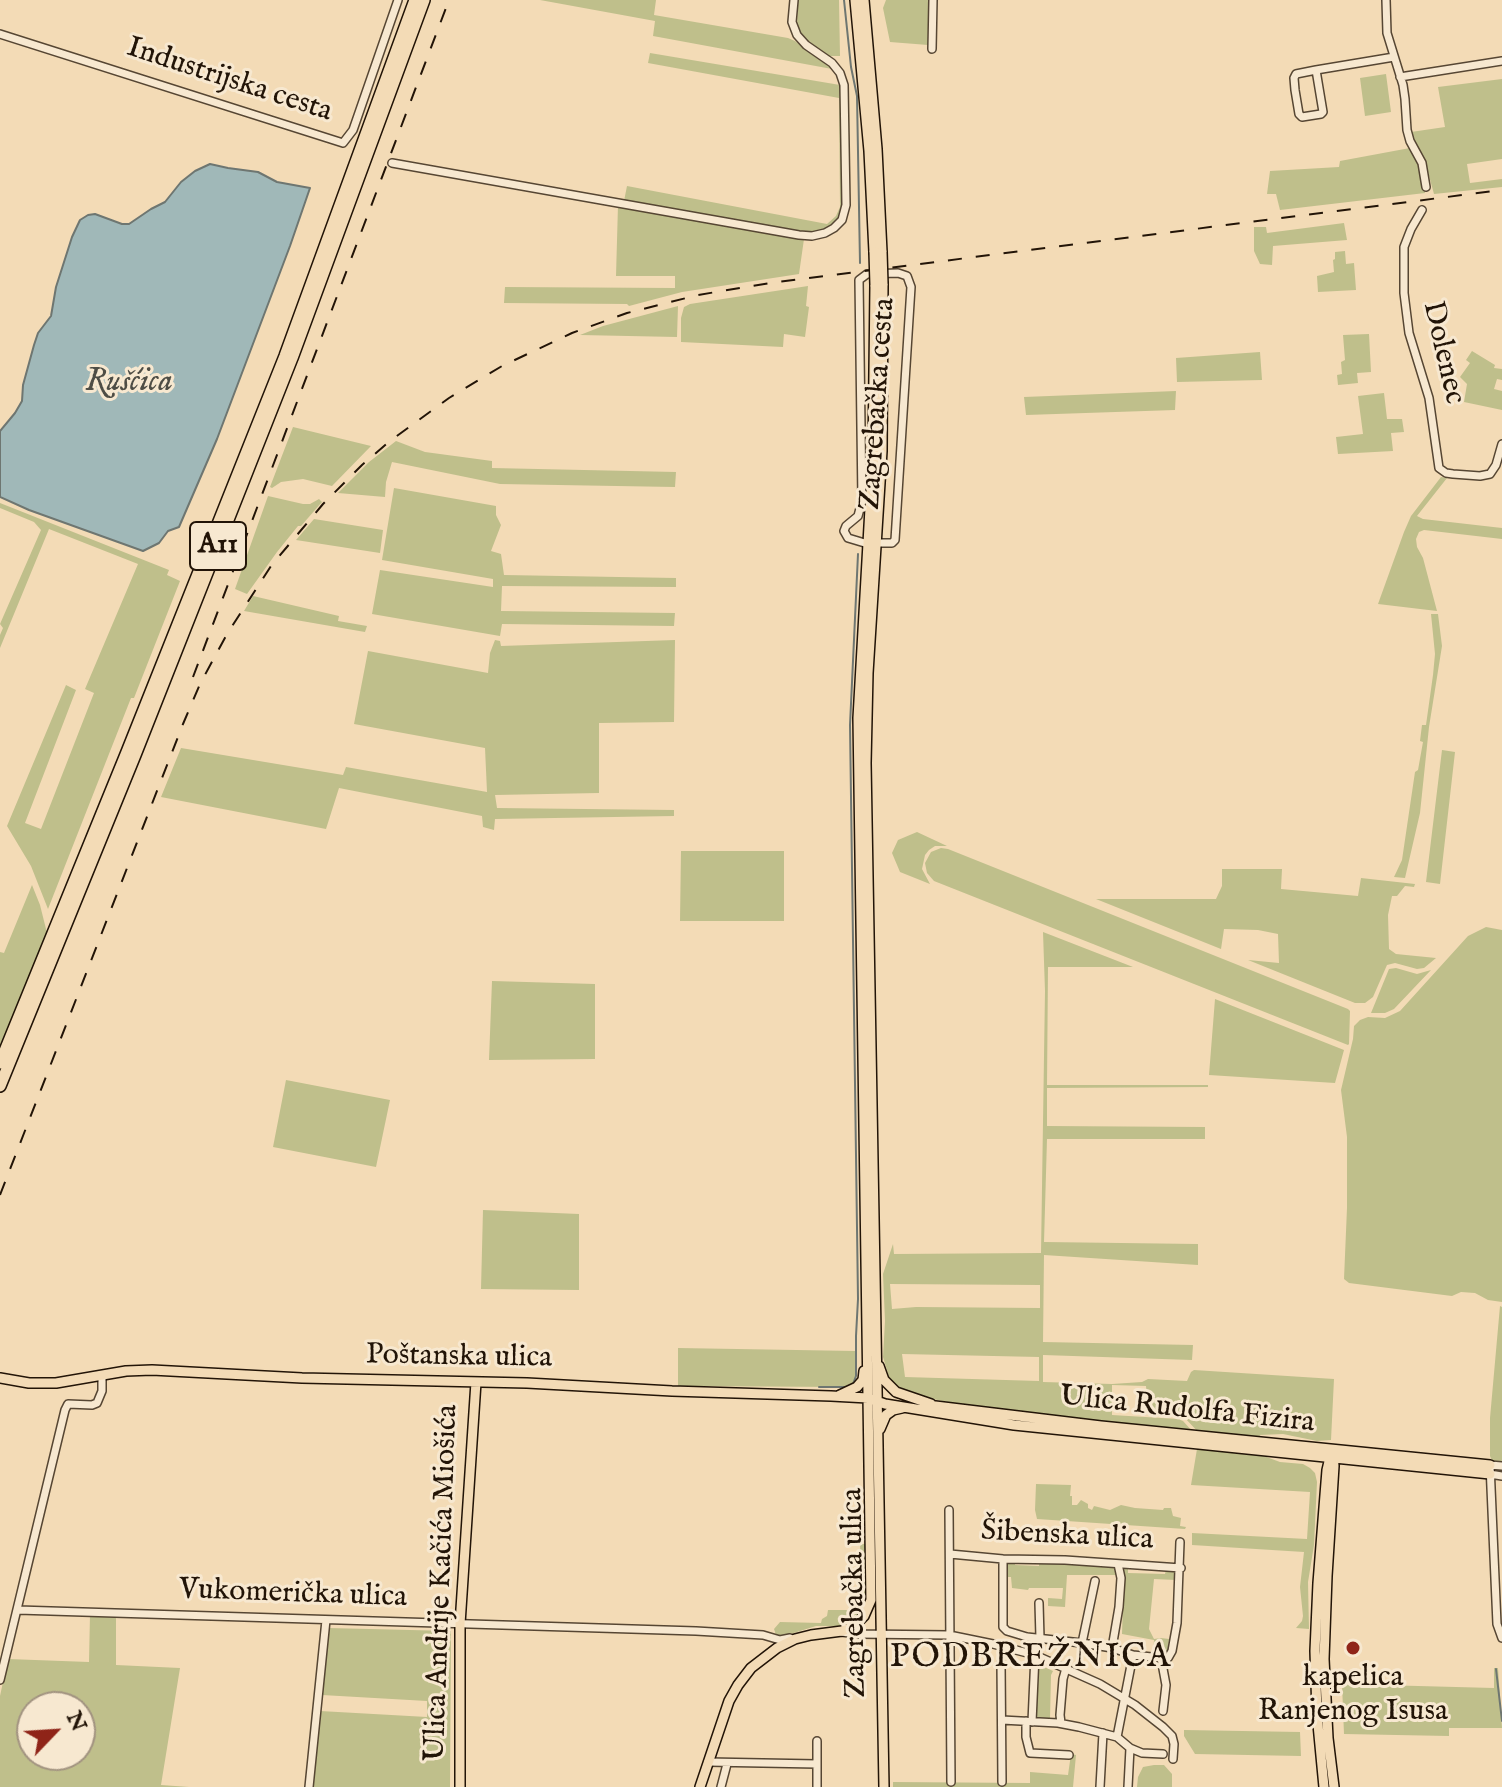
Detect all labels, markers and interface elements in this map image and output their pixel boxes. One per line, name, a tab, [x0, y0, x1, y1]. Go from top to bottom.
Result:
street label: Industrijska cesta	[122, 31, 336, 131]
street label: Zagrebačka cesta	[854, 297, 904, 511]
street label: Dolenec	[1413, 298, 1471, 408]
water label: Rušćica	[85, 364, 173, 402]
road number: A11	[190, 522, 246, 570]
street label: Poštanska ulica	[366, 1338, 552, 1378]
street label: Ulica Rudolfa Fizira	[1058, 1380, 1316, 1442]
street label: Ulica Andrije Kačića Miošića	[419, 1404, 467, 1762]
street label: Zagrebačka ulica	[836, 1488, 876, 1698]
street label: Šibenska ulica	[980, 1515, 1154, 1559]
street label: Vukomerička ulica	[178, 1573, 408, 1617]
district label: PODBREŽNICA	[890, 1639, 1172, 1679]
marker: kapelica Ranjenog Isusa	[1344, 1639, 1362, 1657]
place label: kapelica Ranjenog Isusa	[1258, 1661, 1448, 1732]
north arrow	[16, 1691, 96, 1771]
text: N	[59, 1707, 93, 1736]

